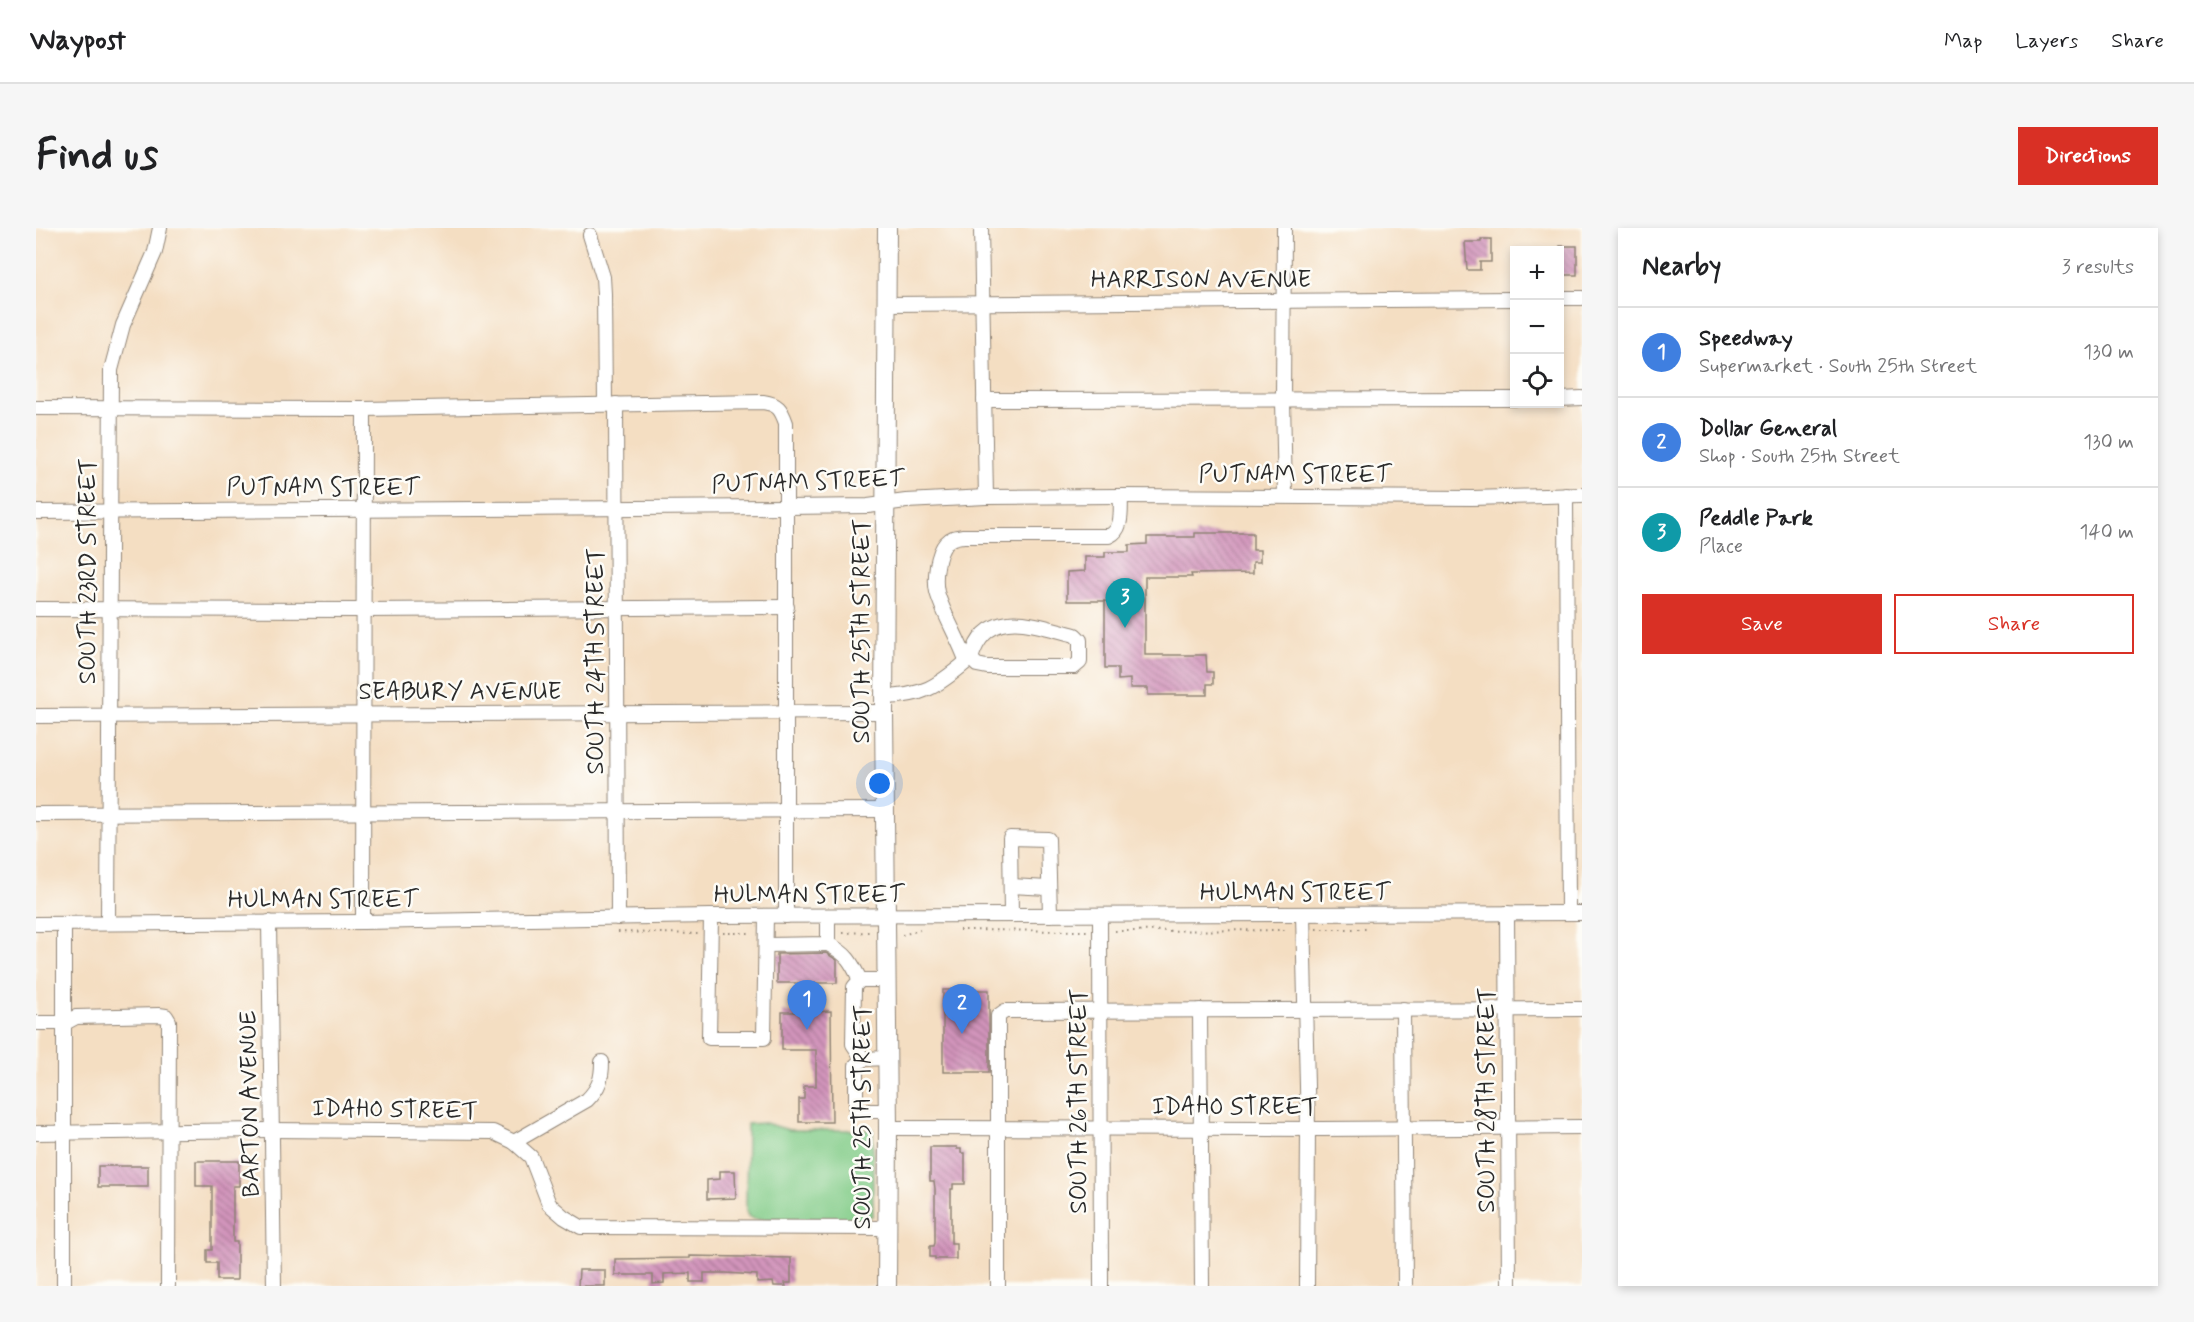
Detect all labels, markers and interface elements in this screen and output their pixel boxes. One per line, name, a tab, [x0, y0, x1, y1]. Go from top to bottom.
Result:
text: Waypost	[30, 23, 126, 60]
text: Map	[1944, 27, 1982, 55]
text: Layers	[2015, 27, 2078, 55]
text: Share	[2111, 27, 2164, 55]
button: Directions	[2018, 127, 2158, 185]
text: Find us	[36, 129, 158, 184]
map controls	[1510, 246, 1564, 408]
button: +	[1510, 246, 1564, 300]
text: Nearby	[1642, 250, 1721, 284]
text: 3 results	[2062, 254, 2134, 281]
street label: HARRISON AVENUE	[1091, 265, 1311, 296]
button: −	[1510, 300, 1564, 354]
text: Speedway	[1699, 325, 1793, 353]
text: 1	[1657, 339, 1666, 366]
text: 130 m	[2083, 339, 2134, 366]
text: Supermarket · South 25th Street	[1699, 353, 1977, 380]
button: locate	[1510, 354, 1564, 408]
text: Dollar General	[1699, 415, 1837, 443]
text: 2	[1657, 429, 1666, 456]
text: 130 m	[2083, 429, 2134, 456]
text: Shop · South 25th Street	[1699, 443, 1900, 470]
street label: SOUTH 23RD STREET	[73, 458, 104, 684]
street label: PUTNAM STREET	[1198, 460, 1392, 491]
street label: PUTNAM STREET	[711, 464, 906, 501]
street label: PUTNAM STREET	[226, 473, 420, 504]
text: Peddle Park	[1699, 505, 1813, 533]
street label: SOUTH 25TH STREET	[847, 518, 878, 744]
text: 3	[1657, 519, 1666, 546]
text: 140 m	[2080, 519, 2134, 546]
text: Place	[1699, 533, 1743, 560]
street label: SOUTH 24TH STREET	[581, 548, 612, 774]
pin: 3	[1106, 578, 1144, 628]
button: Save	[1642, 594, 1882, 654]
button: Share	[1894, 594, 2134, 654]
street label: SEABURY AVENUE	[358, 677, 562, 708]
your location	[865, 769, 894, 798]
street label: HULMAN STREET	[1200, 878, 1391, 909]
street label: HULMAN STREET	[714, 880, 905, 911]
street label: HULMAN STREET	[228, 885, 419, 916]
pin: 1	[788, 980, 826, 1030]
pin: 2	[942, 984, 982, 1034]
street label: SOUTH 28TH STREET	[1472, 987, 1503, 1213]
street label: SOUTH 26TH STREET	[1064, 988, 1095, 1214]
street label: SOUTH 25TH STREET	[848, 1004, 879, 1230]
street label: BARTON AVENUE	[233, 1010, 268, 1198]
street label: IDAHO STREET	[1152, 1092, 1318, 1123]
street label: IDAHO STREET	[312, 1094, 478, 1127]

